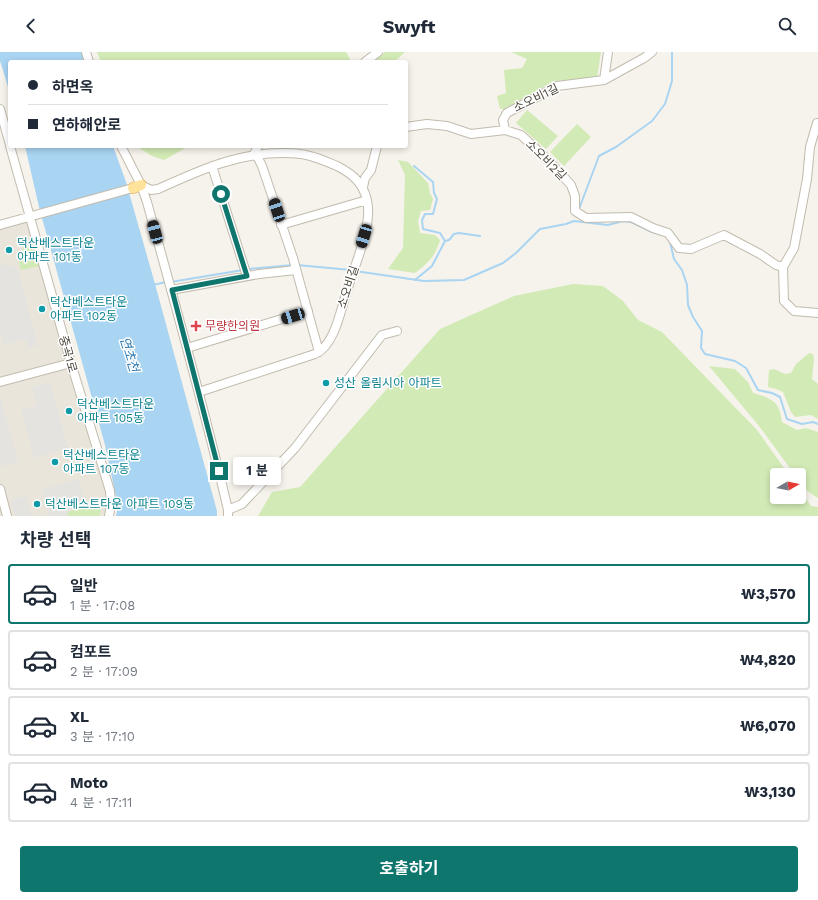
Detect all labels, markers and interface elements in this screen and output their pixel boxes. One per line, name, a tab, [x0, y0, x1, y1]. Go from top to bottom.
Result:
icon: back	[20, 15, 42, 37]
icon: search	[776, 15, 798, 37]
text: Swyft	[383, 16, 435, 37]
text: 하면옥	[52, 78, 93, 96]
street label: 소오비1길	[511, 81, 561, 115]
text: 연하해안로	[52, 116, 121, 134]
street label: 소오비2길	[523, 137, 569, 183]
route start	[212, 185, 230, 203]
car	[268, 197, 286, 223]
car	[146, 219, 164, 245]
car	[355, 223, 373, 249]
place label: 덕산베스트타운 아파트 101동	[17, 236, 94, 264]
marker: 덕산베스트타운 아파트 101동	[4, 245, 14, 255]
street label: 소오비길	[335, 264, 361, 310]
place label: 덕산베스트타운 아파트 102동	[50, 295, 127, 323]
marker: 덕산베스트타운 아파트 102동	[37, 304, 47, 314]
car	[280, 307, 306, 325]
place label: 무량한의원	[205, 319, 260, 333]
marker: 무량한의원	[190, 320, 202, 332]
street label: 중곡1로	[56, 334, 80, 374]
water label: 연초천	[117, 335, 142, 374]
place label: 성산 올림시아 아파트	[334, 376, 442, 390]
marker: 성산 올림시아 아파트	[321, 378, 331, 388]
place label: 덕산베스트타운 아파트 105동	[77, 397, 154, 425]
marker: 덕산베스트타운 아파트 105동	[64, 406, 74, 416]
place label: 덕산베스트타운 아파트 107동	[63, 448, 140, 476]
marker: 덕산베스트타운 아파트 107동	[50, 457, 60, 467]
callout: 1 분	[233, 457, 281, 485]
route end	[210, 462, 228, 480]
text: 1 분	[246, 463, 268, 478]
north arrow	[770, 468, 806, 504]
map controls	[770, 468, 806, 504]
place label: 덕산베스트타운 아파트 109동	[45, 497, 194, 511]
marker: 덕산베스트타운 아파트 109동	[32, 499, 42, 509]
text: 차량 선택	[20, 529, 91, 550]
icon: car	[22, 576, 58, 612]
text: 일반	[70, 577, 98, 595]
text: ₩3,570	[741, 585, 796, 603]
text: 1 분 · 17:08	[70, 598, 135, 613]
icon: car	[22, 642, 58, 678]
text: 컴포트	[70, 643, 111, 661]
text: ₩4,820	[740, 651, 796, 669]
text: 2 분 · 17:09	[70, 664, 138, 679]
icon: car	[22, 708, 58, 744]
text: XL	[70, 708, 89, 726]
text: ₩6,070	[740, 717, 796, 735]
text: 3 분 · 17:10	[70, 729, 135, 744]
icon: car	[22, 774, 58, 810]
text: Moto	[70, 774, 108, 792]
text: ₩3,130	[744, 783, 796, 801]
text: 4 분 · 17:11	[70, 795, 132, 810]
button: 호출하기	[20, 846, 798, 892]

